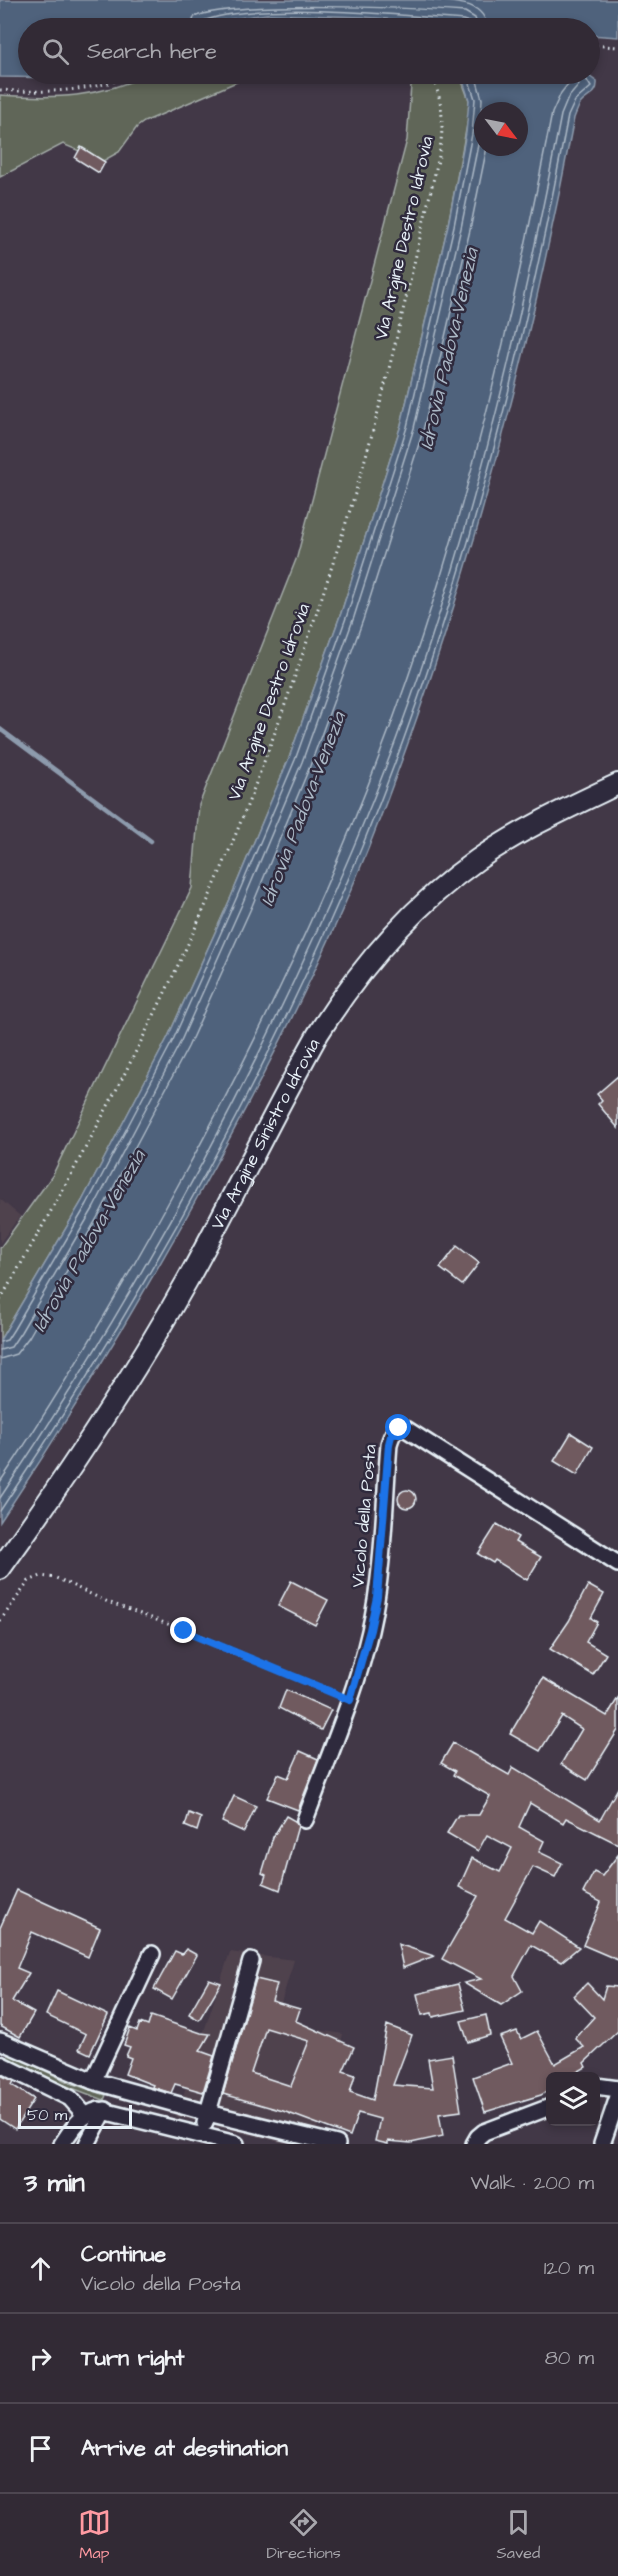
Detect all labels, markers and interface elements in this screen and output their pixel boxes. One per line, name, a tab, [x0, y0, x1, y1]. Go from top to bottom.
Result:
search box	[18, 18, 600, 84]
icon: search	[39, 35, 72, 68]
text: Search here	[87, 36, 217, 67]
north arrow	[474, 102, 528, 156]
street label: Via Argine Destro Idrovia	[368, 134, 441, 342]
water label: Idrovia Padova-Venezia	[412, 245, 486, 452]
street label: Via Argine Destro Idrovia	[222, 600, 317, 804]
water label: Idrovia Padova-Venezia	[253, 707, 353, 910]
street label: Via Argine Sinistro Idrovia	[204, 1034, 326, 1234]
water label: Idrovia Padova-Venezia	[25, 1144, 153, 1337]
route start	[385, 1414, 411, 1440]
street label: Vicolo della Posta	[345, 1443, 383, 1589]
route end	[170, 1617, 196, 1643]
map controls	[546, 2072, 600, 2126]
button: layers	[546, 2072, 600, 2126]
scale bar	[18, 2102, 132, 2130]
text: 50 m	[27, 2104, 67, 2126]
text: 3 min	[24, 2165, 85, 2201]
text: Walk · 200 m	[471, 2169, 594, 2197]
text: Continue	[81, 2239, 166, 2270]
icon: ahead	[24, 2252, 57, 2285]
text: 120 m	[544, 2254, 594, 2282]
text: Vicolo della Posta	[81, 2270, 241, 2298]
icon: right	[24, 2342, 57, 2375]
text: Turn right	[81, 2343, 184, 2374]
text: 80 m	[545, 2344, 594, 2372]
icon: arrive	[24, 2432, 57, 2465]
text: Arrive at destination	[81, 2433, 288, 2464]
tab: Map	[78, 2506, 111, 2564]
tab: Directions	[267, 2506, 341, 2564]
tab: Saved	[497, 2506, 540, 2564]

